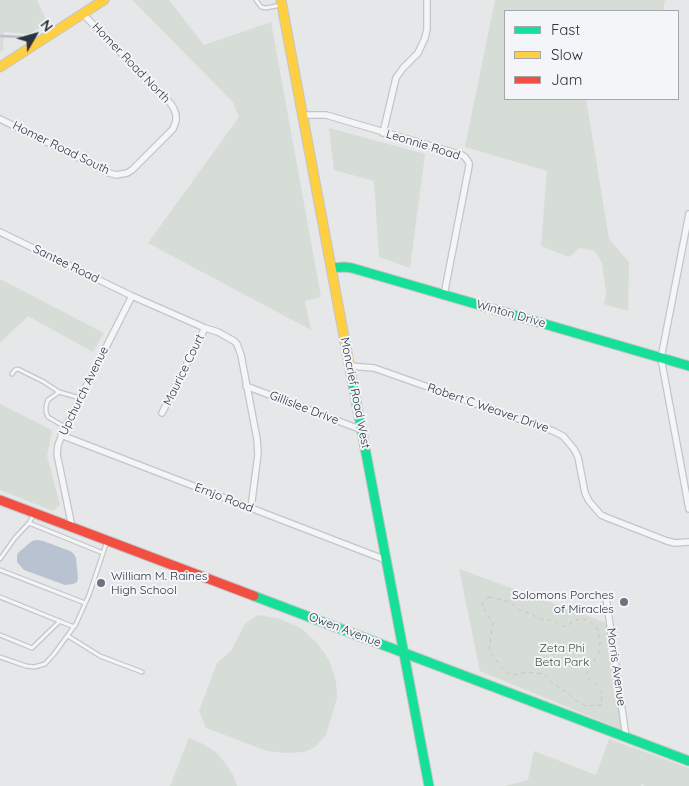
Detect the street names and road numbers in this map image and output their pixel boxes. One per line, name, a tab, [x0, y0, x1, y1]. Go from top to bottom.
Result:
street label: Homer Road North	[89, 20, 173, 106]
street label: Homer Road South	[10, 118, 112, 178]
street label: Leonnie Road	[384, 127, 462, 163]
street label: Santee Road	[31, 242, 101, 286]
street label: Winton Drive	[475, 297, 547, 331]
street label: Maurice Court	[160, 332, 208, 408]
street label: Moncrief Road West	[337, 336, 373, 450]
street label: Upchurch Avenue	[56, 344, 112, 438]
street label: Robert C Weaver Drive	[425, 380, 551, 436]
street label: Gillislee Drive	[267, 388, 341, 428]
street label: Ernjo Road	[193, 480, 255, 516]
street label: Owen Avenue	[307, 610, 383, 650]
street label: Morris Avenue	[603, 627, 629, 707]

